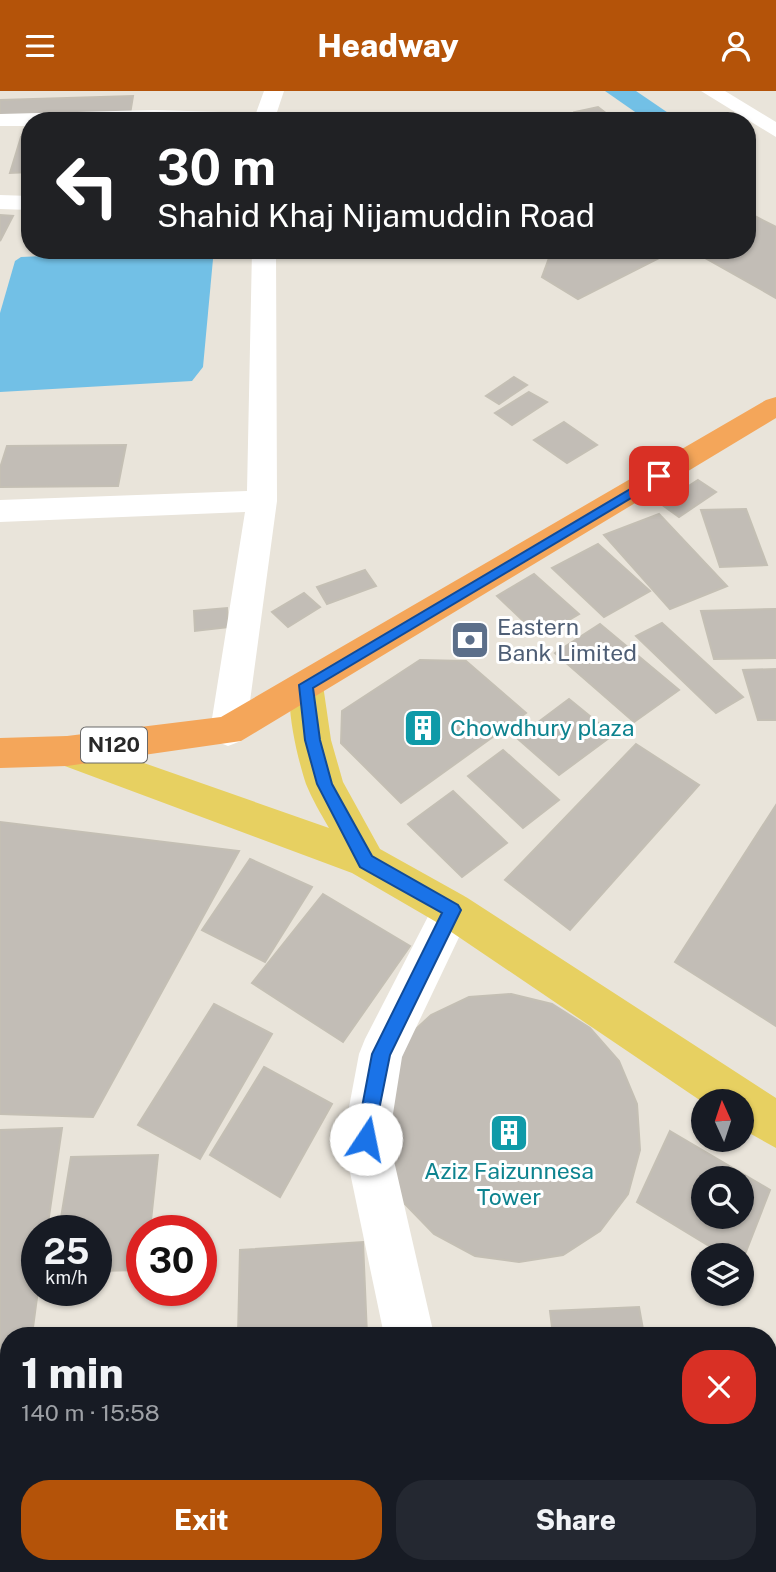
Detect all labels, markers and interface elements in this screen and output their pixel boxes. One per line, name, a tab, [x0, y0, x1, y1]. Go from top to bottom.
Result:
icon: menu	[21, 27, 59, 65]
text: Headway	[317, 27, 459, 64]
icon: person	[717, 27, 755, 65]
text: 30 m	[157, 138, 276, 196]
icon: left	[42, 140, 133, 231]
text: Shahid Khaj Nijamuddin Road	[157, 197, 595, 234]
pin	[629, 446, 689, 506]
icon: arrive	[640, 457, 678, 495]
place label: Eastern Bank Limited	[497, 613, 637, 666]
bank icon: Eastern Bank Limited	[449, 619, 491, 661]
building icon: Chowdhury plaza	[402, 707, 444, 749]
place label: Chowdhury plaza	[450, 714, 635, 741]
road number: N120	[81, 727, 147, 763]
north arrow	[691, 1089, 754, 1151]
map controls	[691, 1089, 754, 1306]
position arrow	[329, 1102, 403, 1176]
building icon: Aziz Faizunnesa Tower	[488, 1112, 530, 1154]
place label: Aziz Faizunnesa Tower	[424, 1157, 594, 1210]
button: search	[691, 1166, 754, 1229]
speed limit sign: 30	[126, 1215, 217, 1306]
text: 25	[44, 1231, 89, 1272]
button: layers	[691, 1243, 754, 1306]
text: km/h	[45, 1267, 88, 1288]
text: 1 min	[21, 1348, 124, 1397]
button: close	[682, 1350, 756, 1424]
text: 140 m · 15:58	[21, 1399, 160, 1426]
button: Exit	[21, 1480, 382, 1560]
button: Share	[396, 1480, 756, 1560]

